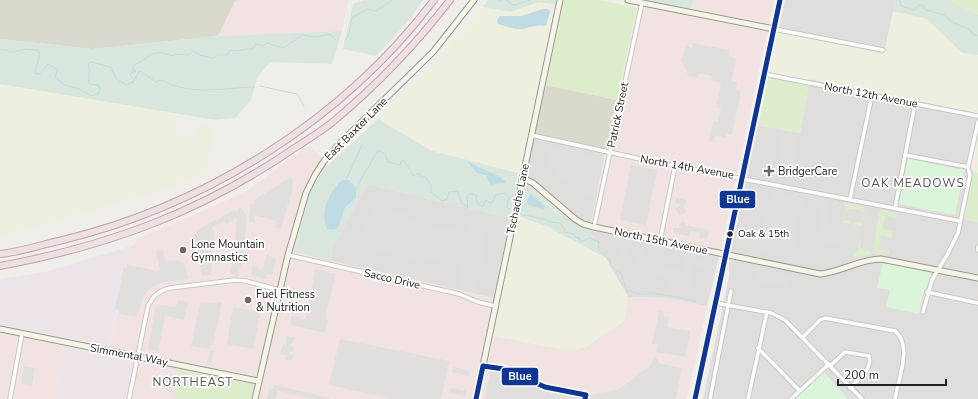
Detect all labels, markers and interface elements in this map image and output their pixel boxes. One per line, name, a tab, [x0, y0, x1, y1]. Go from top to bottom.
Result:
street label: North 12th Avenue	[823, 79, 919, 111]
street label: Patrick Street	[604, 81, 632, 149]
street label: East Baxter Lane	[321, 94, 391, 164]
street label: North 14th Avenue	[639, 151, 735, 183]
street label: Tschache Lane	[503, 162, 533, 236]
place label: BridgerCare	[778, 164, 837, 179]
marker: BridgerCare	[763, 165, 775, 177]
district label: OAK MEADOWS	[861, 175, 965, 191]
line badge: Blue	[719, 190, 756, 209]
text: Blue	[726, 192, 750, 207]
street label: North 15th Avenue	[613, 224, 709, 258]
place label: Oak & 15th	[738, 227, 789, 241]
marker: Oak & 15th	[725, 229, 735, 239]
place label: Lone Mountain Gymnastics	[191, 237, 264, 265]
marker: Lone Mountain Gymnastics	[178, 245, 188, 255]
street label: Sacco Drive	[362, 265, 422, 293]
place label: Fuel Fitness & Nutrition	[256, 287, 315, 315]
marker: Fuel Fitness & Nutrition	[243, 295, 253, 305]
street label: Simmental Way	[89, 340, 170, 370]
scale bar	[838, 361, 946, 387]
line badge: Blue	[501, 367, 539, 386]
text: 200 m	[844, 367, 879, 383]
text: Blue	[508, 369, 532, 384]
district label: NORTHEAST	[152, 374, 234, 390]

